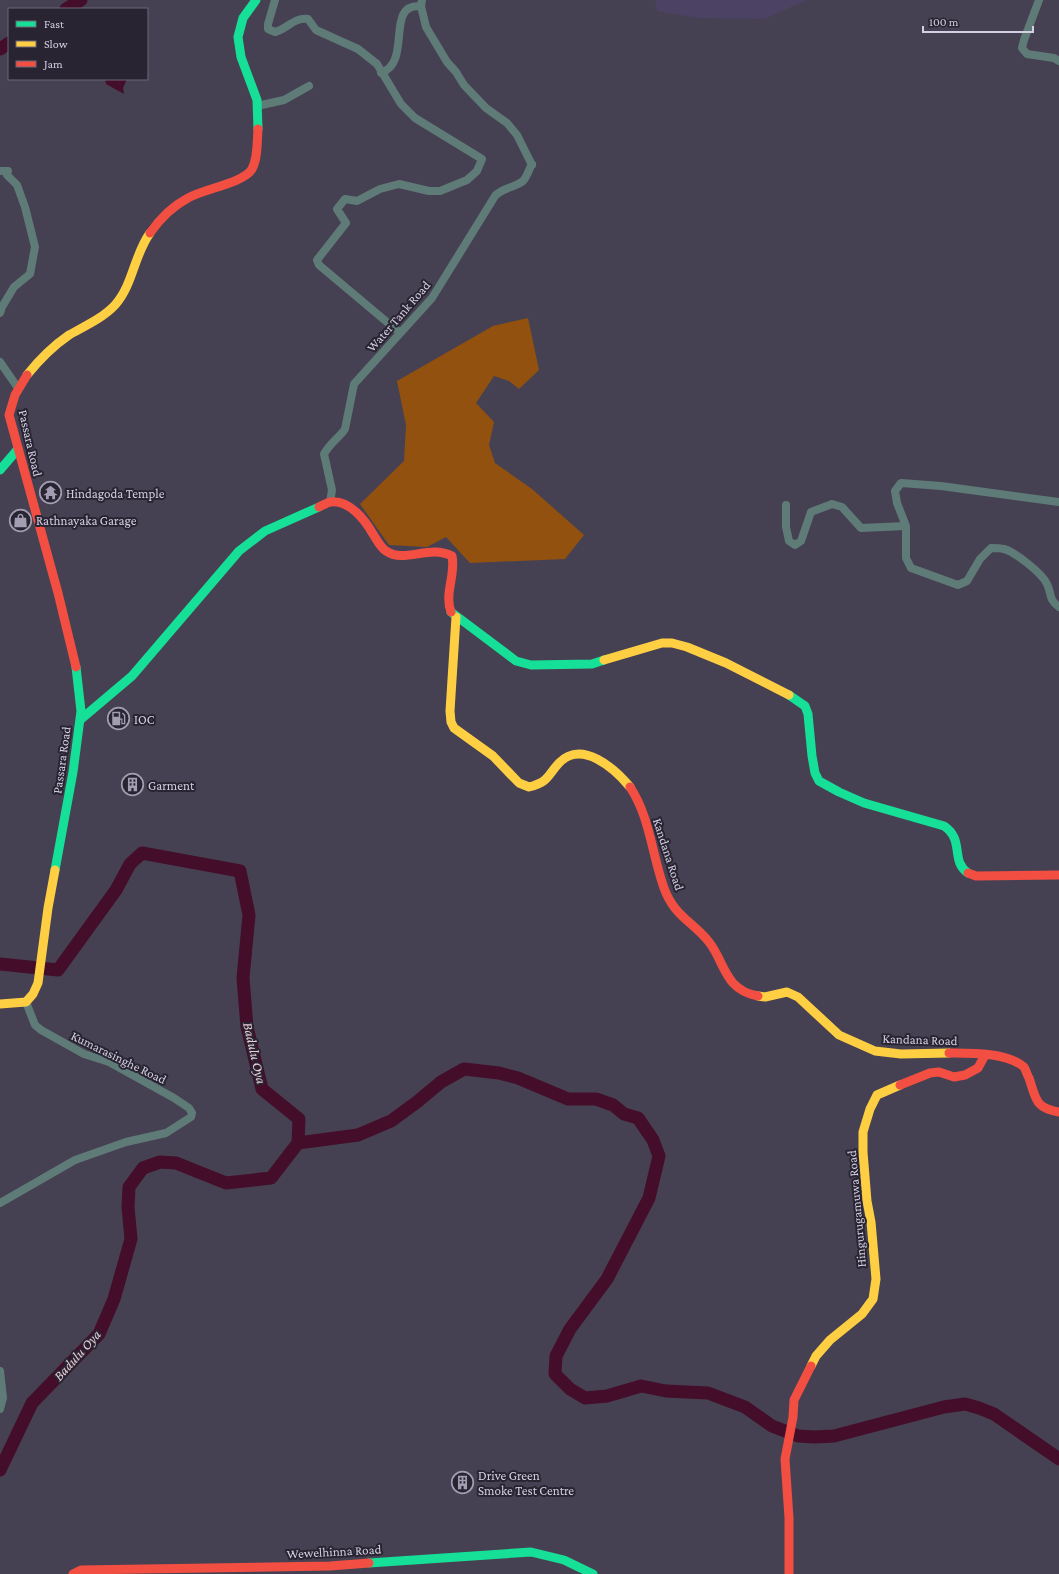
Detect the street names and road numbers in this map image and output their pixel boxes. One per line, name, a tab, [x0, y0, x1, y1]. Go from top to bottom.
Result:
street label: Water Tank Road	[364, 278, 433, 355]
street label: Passara Road	[16, 408, 45, 478]
street label: Passara Road	[49, 725, 74, 795]
street label: Kandana Road	[650, 816, 687, 892]
street label: Kumarasinghe Road	[69, 1028, 169, 1087]
street label: Kandana Road	[882, 1031, 958, 1048]
street label: Hingurugamuwa Road	[844, 1150, 869, 1268]
street label: Wewelhinna Road	[286, 1542, 382, 1561]

